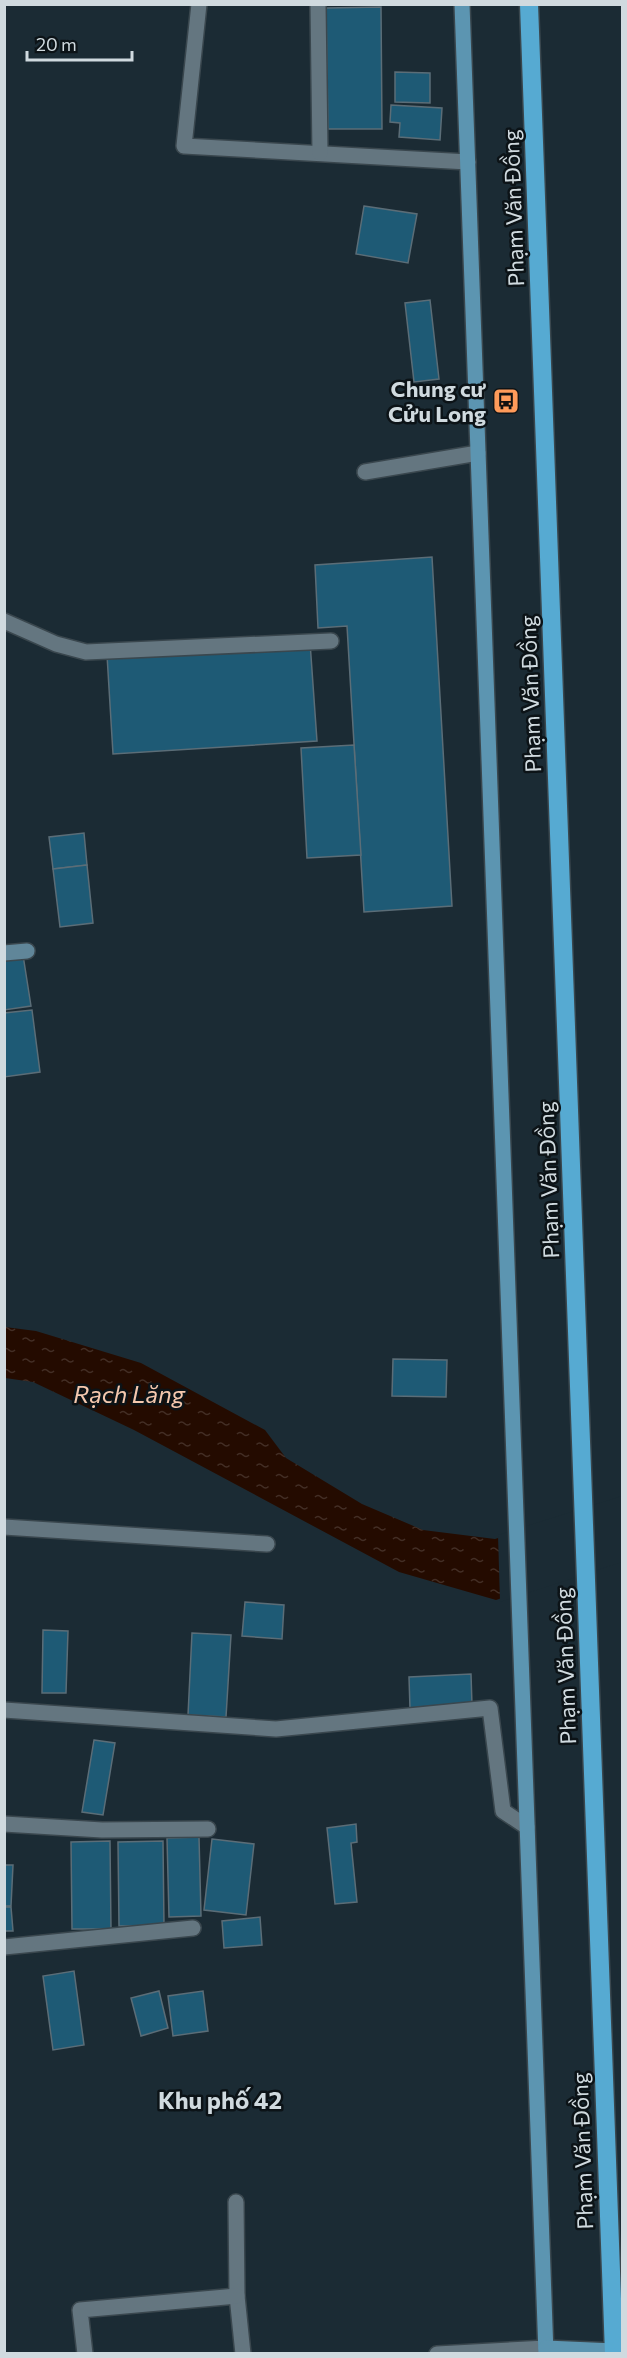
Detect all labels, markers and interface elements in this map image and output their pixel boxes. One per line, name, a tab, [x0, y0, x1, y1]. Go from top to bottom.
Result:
scale bar	[27, 24, 132, 62]
text: 20 m	[36, 33, 77, 55]
street label: Phạm Văn Đồng	[497, 129, 529, 287]
place label: Chung cư Cửu Long	[388, 375, 487, 427]
bus stop icon: Chung cư Cửu Long	[491, 386, 521, 416]
street label: Phạm Văn Đồng	[514, 615, 546, 773]
street label: Phạm Văn Đồng	[532, 1101, 564, 1259]
water label: Rạch Lăng	[73, 1379, 186, 1408]
street label: Phạm Văn Đồng	[549, 1587, 581, 1745]
street label: Phạm Văn Đồng	[566, 2072, 598, 2230]
district label: Khu phố 42	[158, 2085, 282, 2114]

